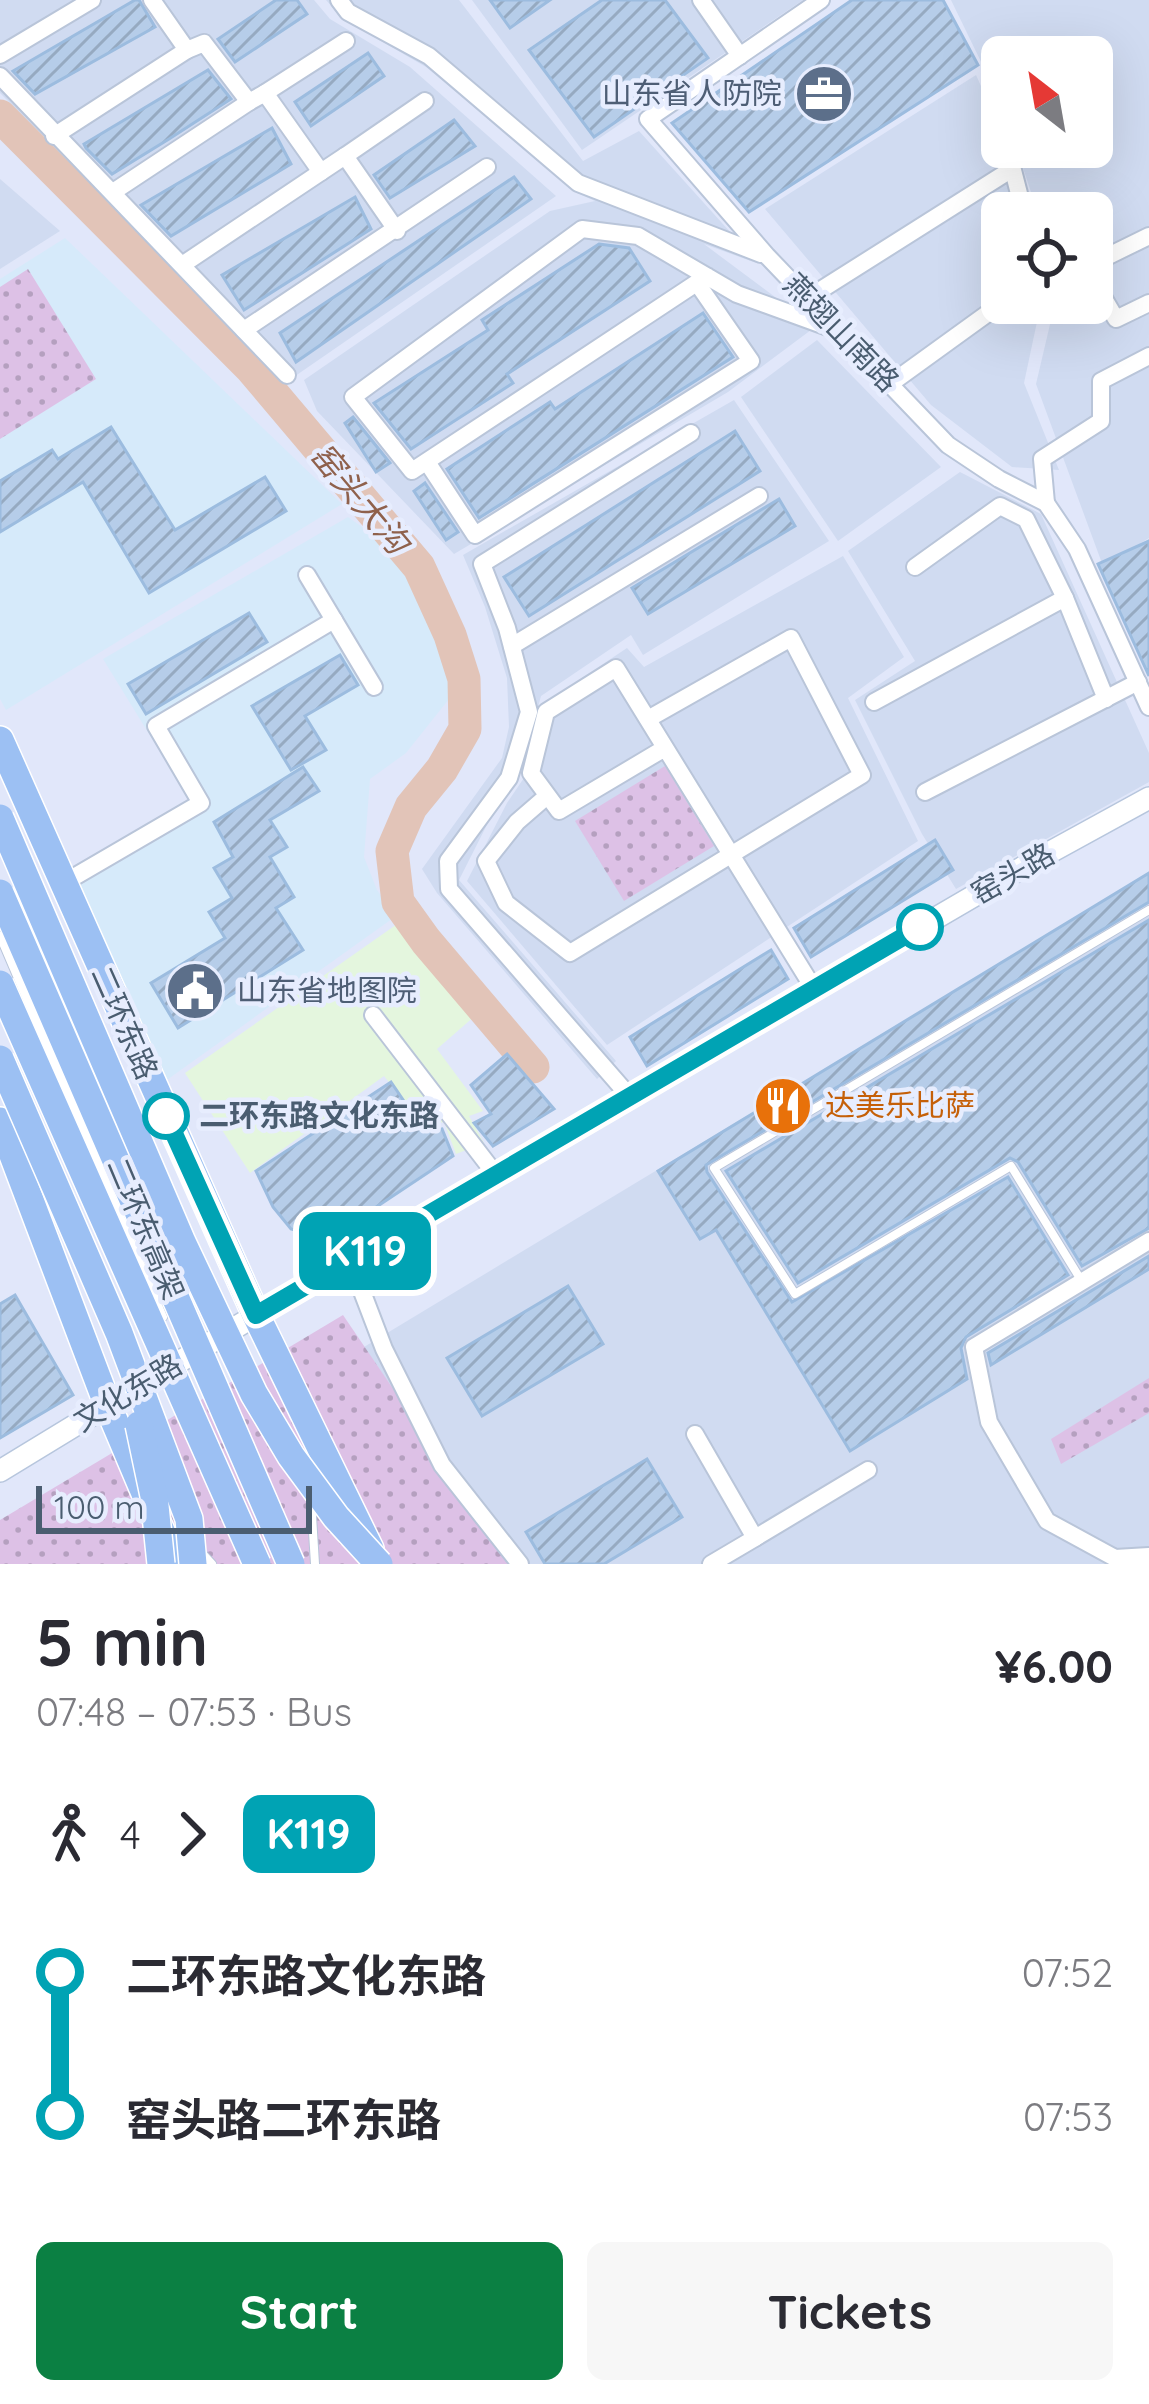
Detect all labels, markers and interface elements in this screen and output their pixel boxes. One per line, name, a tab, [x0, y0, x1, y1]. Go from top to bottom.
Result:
north arrow	[981, 36, 1113, 168]
map controls	[981, 36, 1113, 324]
office icon: 山东省人防院	[793, 63, 855, 125]
place label: 山东省人防院	[602, 74, 782, 112]
button: locate	[981, 192, 1113, 324]
street label: 燕翅山南路	[776, 265, 907, 399]
water label: 窑头大沟	[302, 434, 420, 564]
street label: 窑头路	[964, 834, 1061, 912]
unlabelled marker	[898, 905, 942, 949]
street label: 二环东路	[83, 960, 167, 1085]
public building icon: 山东省地图院	[164, 960, 226, 1022]
place label: 山东省地图院	[237, 971, 417, 1009]
restaurant icon: 达美乐比萨	[752, 1075, 814, 1137]
place label: 达美乐比萨	[825, 1086, 975, 1124]
marker: 二环东路文化东路	[144, 1094, 188, 1138]
place label: 二环东路文化东路	[199, 1096, 439, 1134]
street label: 二环东高架	[99, 1152, 193, 1305]
line badge: K119	[281, 1212, 449, 1290]
text: K119	[323, 1224, 407, 1277]
street label: 文化东路	[66, 1345, 189, 1439]
scale bar	[36, 1480, 312, 1533]
text: 100 m	[54, 1486, 145, 1527]
text: 5 min	[36, 1600, 208, 1683]
text: ¥6.00	[995, 1638, 1113, 1694]
text: 07:48 – 07:53 · Bus	[36, 1687, 352, 1736]
icon: walk	[36, 1801, 102, 1867]
icon: forward	[159, 1801, 225, 1867]
text: K119	[267, 1807, 351, 1860]
text: 4	[120, 1810, 141, 1859]
text: 二环东路文化东路	[126, 1947, 486, 2003]
text: 07:52	[1022, 1948, 1113, 1997]
text: 窑头路二环东路	[126, 2091, 441, 2147]
text: 07:53	[1023, 2092, 1113, 2141]
button: Start	[36, 2242, 563, 2380]
button: Tickets	[587, 2242, 1113, 2380]

